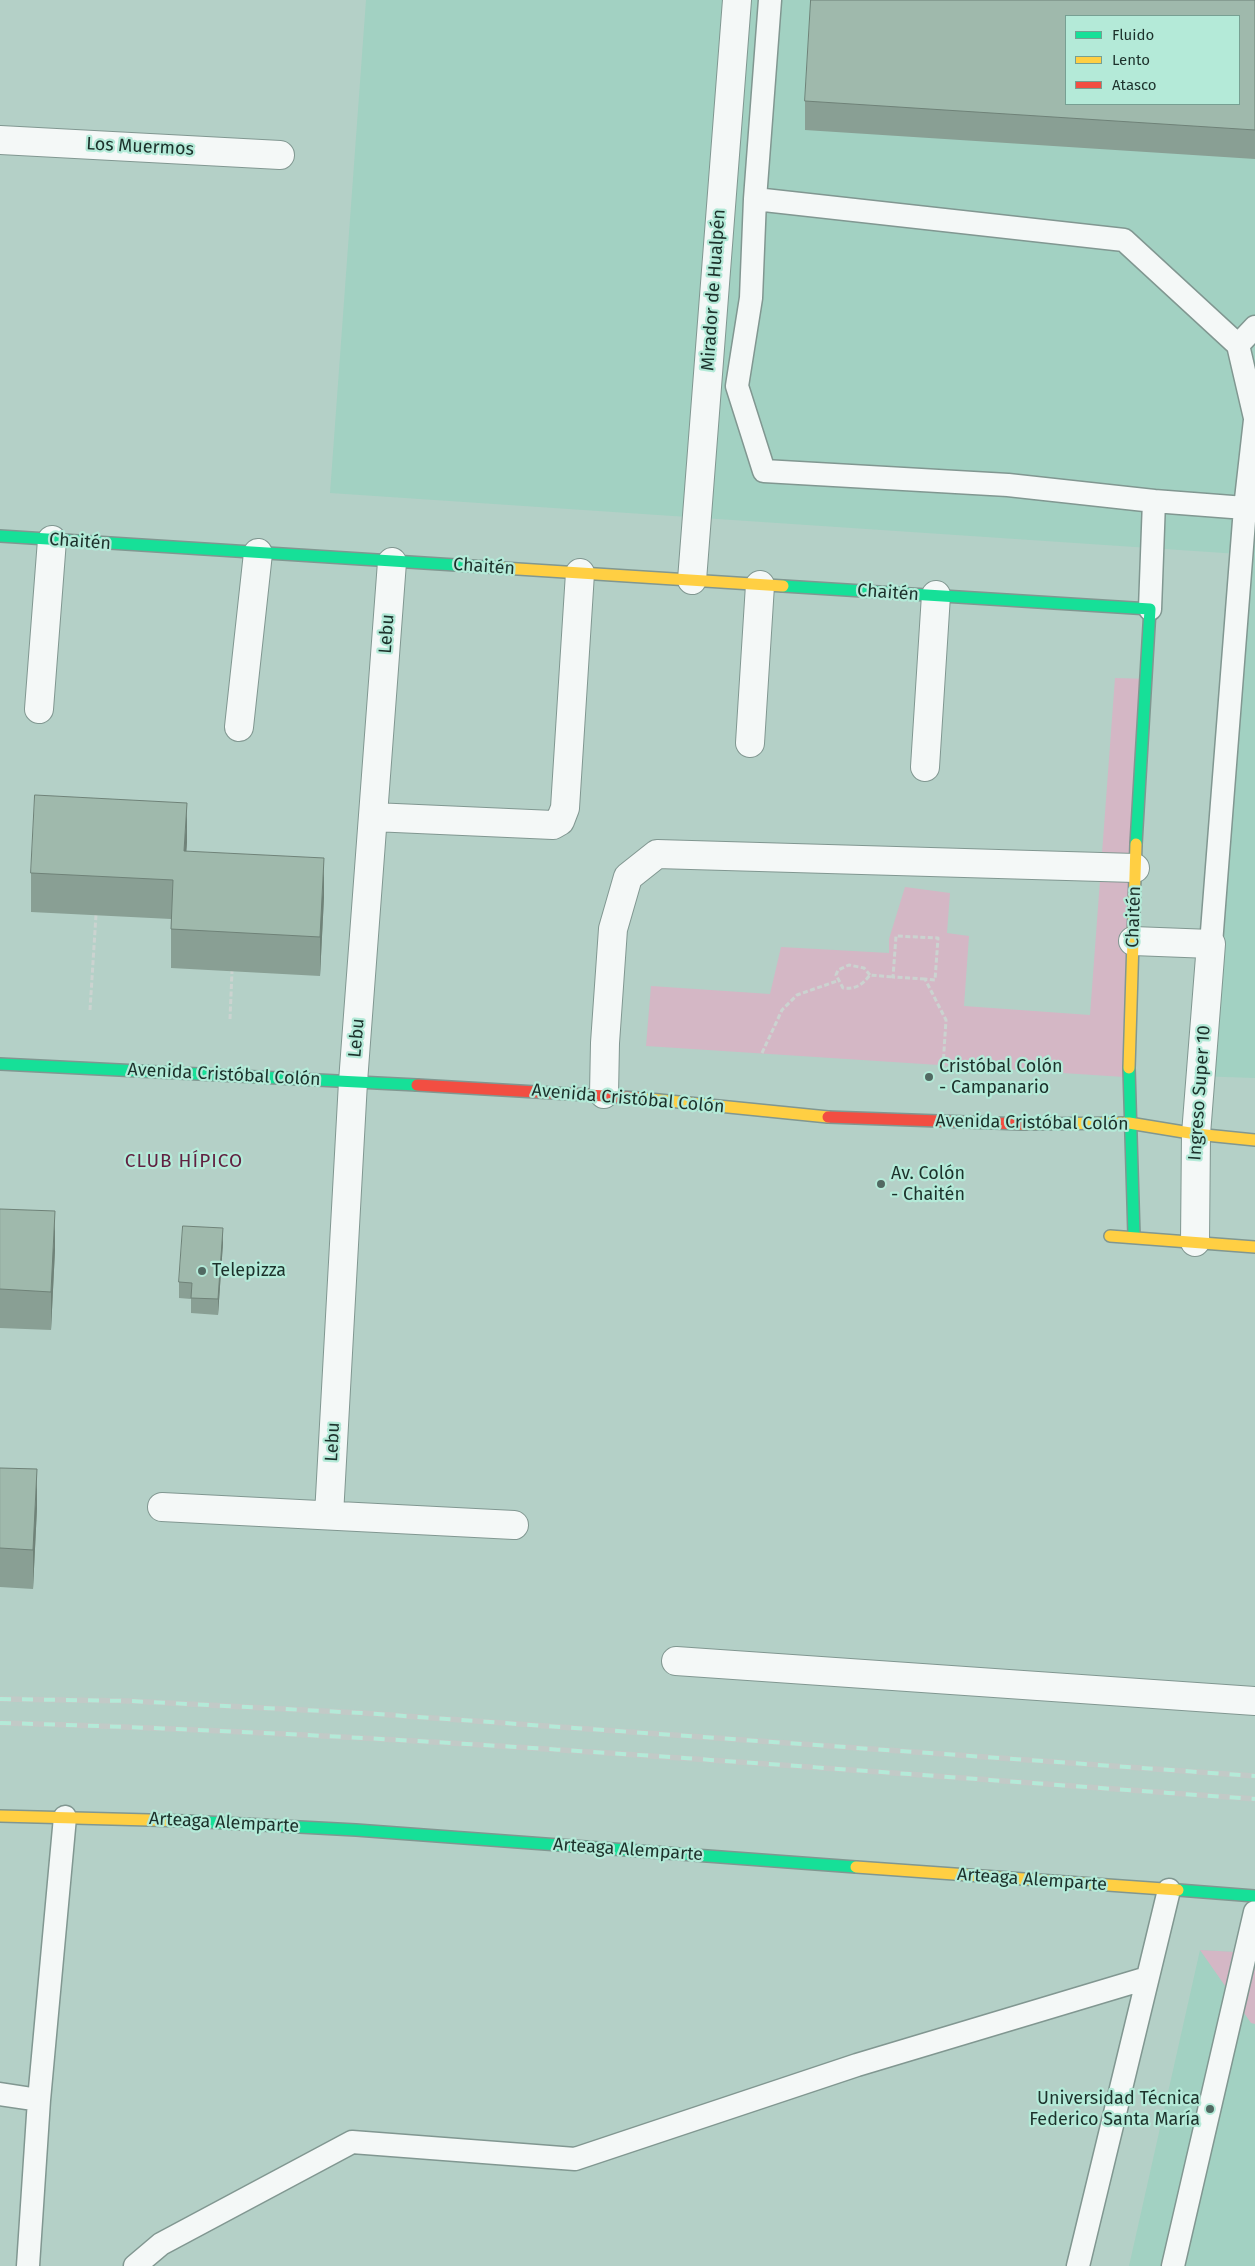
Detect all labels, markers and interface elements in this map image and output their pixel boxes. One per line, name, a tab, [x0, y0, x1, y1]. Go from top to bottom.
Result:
legend	[1065, 15, 1240, 105]
text: Fluido	[1112, 26, 1154, 44]
text: Lento	[1112, 51, 1150, 69]
text: Atasco	[1112, 76, 1157, 94]
street label: Los Muermos	[86, 133, 194, 161]
street label: Mirador de Hualpén	[698, 208, 730, 372]
street label: Chaitén	[48, 529, 112, 555]
street label: Chaitén	[452, 554, 516, 580]
street label: Chaitén	[856, 580, 920, 606]
street label: Lebu	[375, 614, 399, 654]
street label: Chaitén	[1122, 886, 1146, 948]
street label: Lebu	[345, 1017, 369, 1059]
street label: Ingreso Super 10	[1185, 1025, 1215, 1161]
place label: Cristóbal Colón - Campanario	[939, 1056, 1063, 1098]
street label: Avenida Cristóbal Colón	[127, 1059, 321, 1091]
marker: Cristóbal Colón - Campanario	[923, 1071, 935, 1083]
street label: Avenida Cristóbal Colón	[531, 1080, 725, 1118]
street label: Avenida Cristóbal Colón	[935, 1111, 1129, 1135]
district label: CLUB HÍPICO	[123, 1151, 245, 1173]
place label: Av. Colón - Chaitén	[891, 1163, 965, 1206]
marker: Av. Colón - Chaitén	[875, 1178, 887, 1190]
place label: Telepizza	[212, 1260, 286, 1282]
marker: Telepizza	[196, 1265, 208, 1277]
street label: Lebu	[321, 1422, 345, 1462]
street label: Arteaga Alemparte	[148, 1808, 300, 1838]
street label: Arteaga Alemparte	[552, 1834, 704, 1866]
street label: Arteaga Alemparte	[956, 1864, 1108, 1896]
place label: Universidad Técnica Federico Santa María	[1029, 2088, 1200, 2130]
marker: Universidad Técnica Federico Santa María	[1204, 2103, 1216, 2115]

